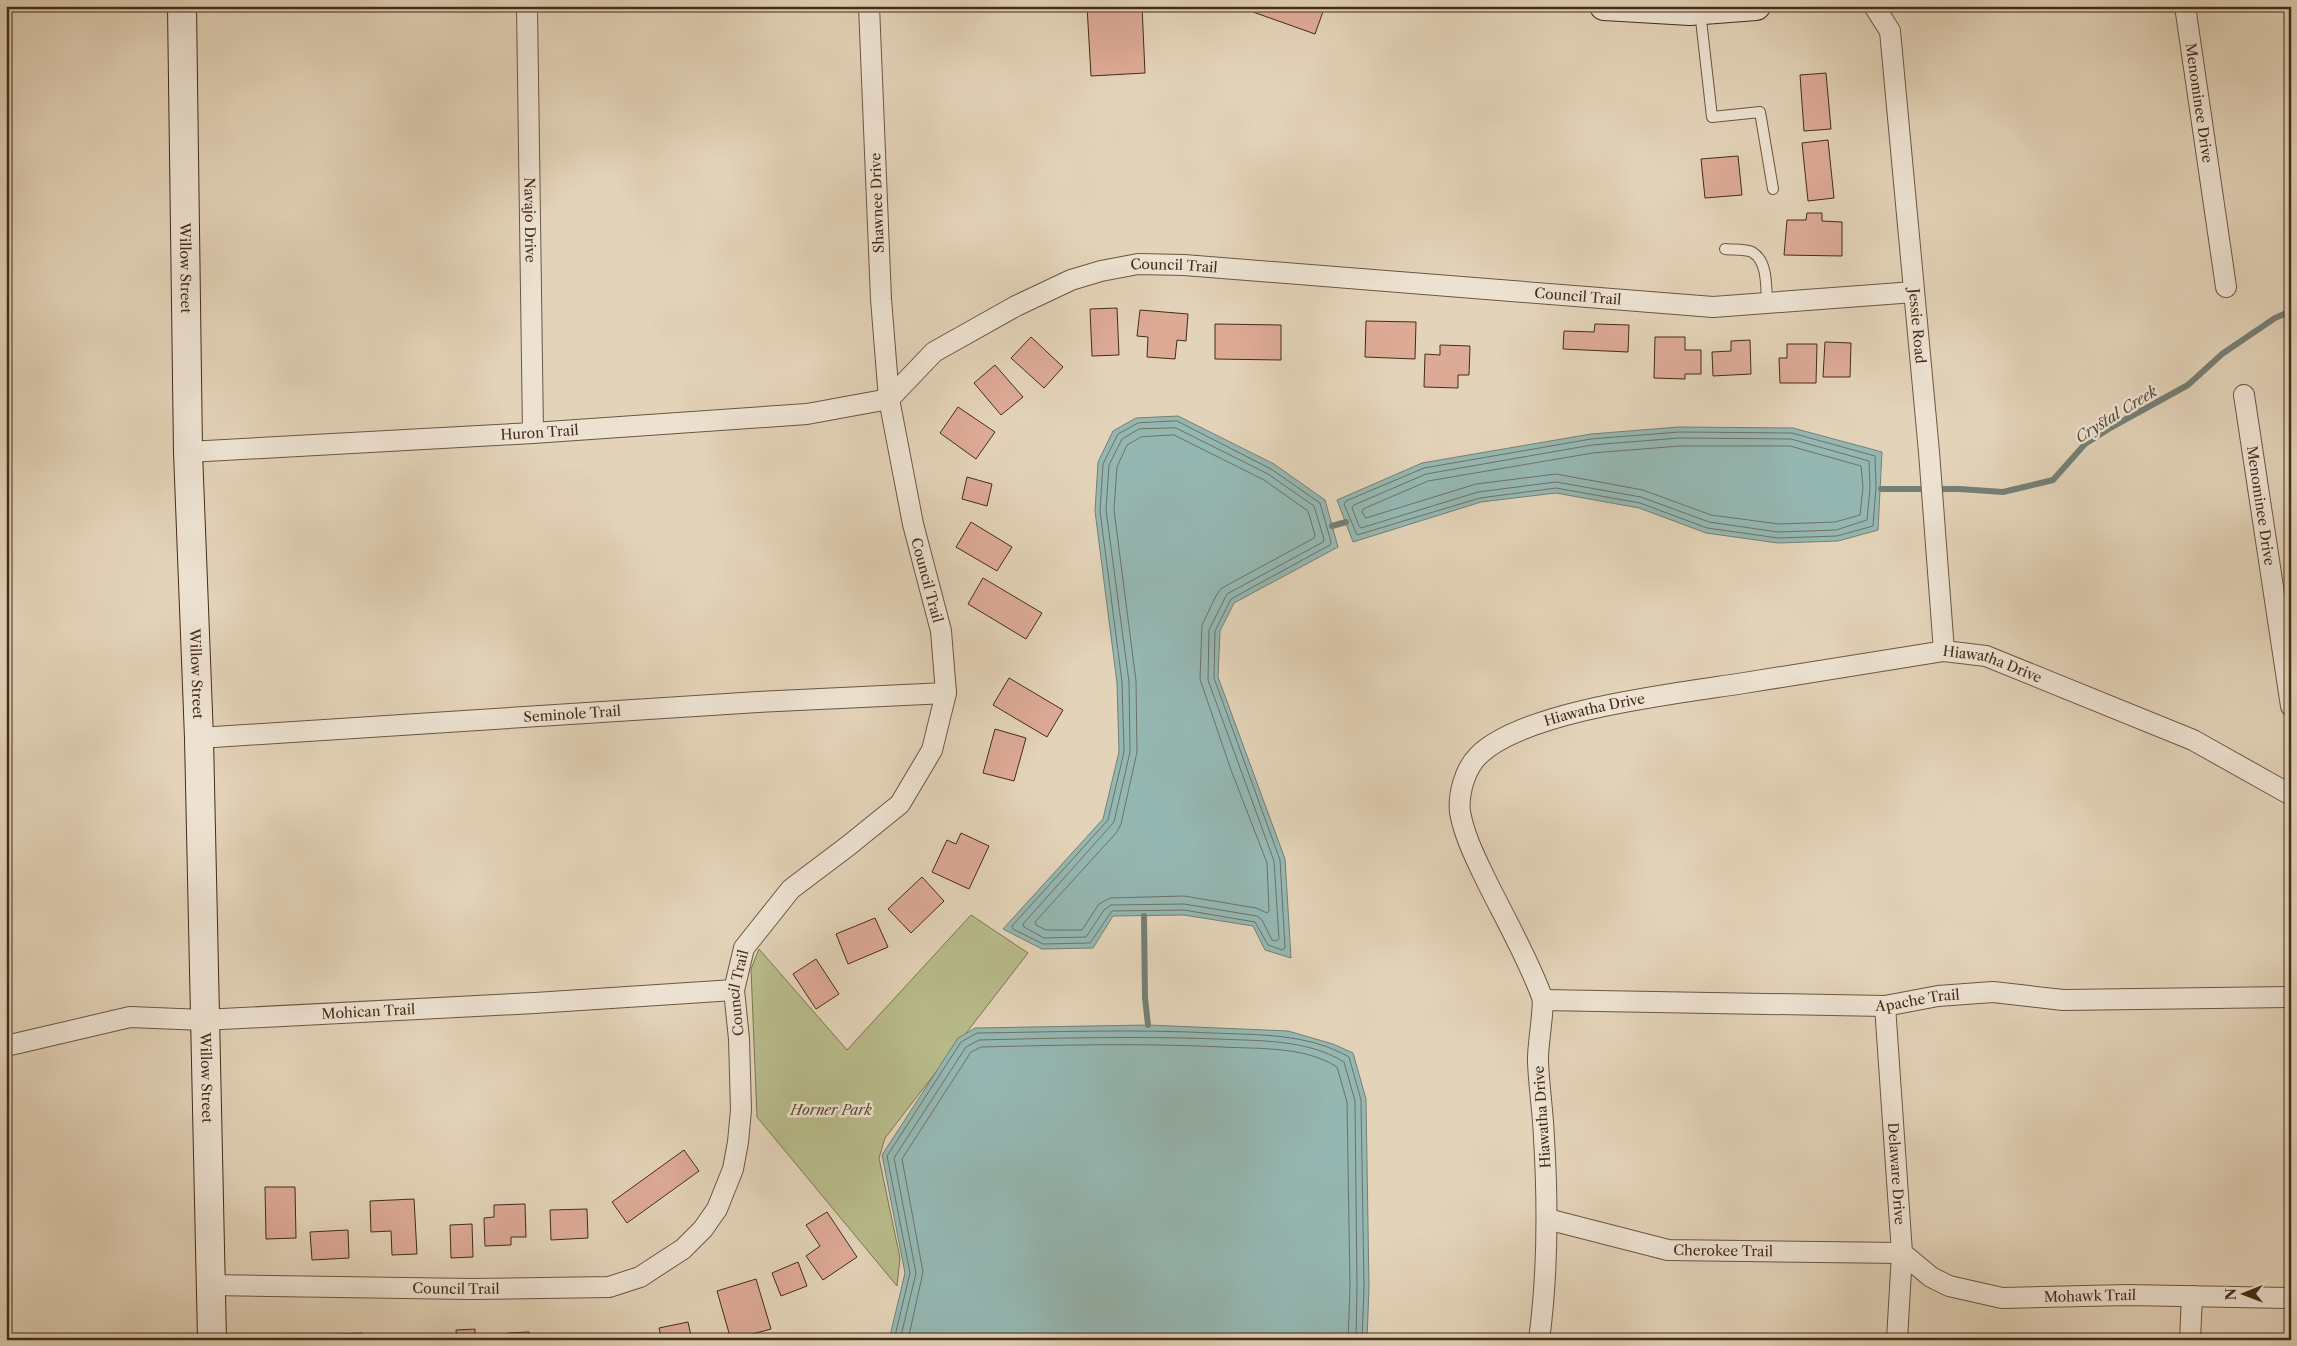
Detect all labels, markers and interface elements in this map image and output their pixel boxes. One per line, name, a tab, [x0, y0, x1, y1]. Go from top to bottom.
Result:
street label: Menominee Drive	[2182, 42, 2217, 164]
street label: Shawnee Drive	[866, 152, 888, 253]
street label: Navajo Drive	[520, 177, 540, 263]
street label: Willow Street	[176, 222, 195, 313]
street label: Council Trail	[1129, 255, 1218, 277]
street label: Council Trail	[1534, 284, 1622, 309]
street label: Jessie Road	[1905, 286, 1930, 365]
water label: Crystal Creek	[2072, 381, 2161, 447]
street label: Huron Trail	[500, 421, 579, 444]
street label: Menominee Drive	[2243, 445, 2279, 567]
street label: Council Trail	[907, 536, 947, 624]
street label: Willow Street	[186, 627, 207, 720]
street label: Hiawatha Drive	[1942, 642, 2045, 687]
street label: Hiawatha Drive	[1542, 689, 1646, 730]
street label: Seminole Trail	[523, 702, 622, 726]
street label: Council Trail	[725, 948, 752, 1037]
street label: Apache Trail	[1874, 985, 1960, 1015]
street label: Mohican Trail	[321, 1000, 416, 1023]
street label: Willow Street	[196, 1031, 216, 1123]
street label: Hiawatha Drive	[1529, 1065, 1555, 1169]
park label: Horner Park	[789, 1101, 872, 1119]
street label: Delaware Drive	[1884, 1122, 1909, 1226]
street label: Cherokee Trail	[1673, 1241, 1773, 1260]
north arrow	[2220, 1268, 2270, 1318]
street label: Council Trail	[412, 1279, 500, 1298]
street label: Mohawk Trail	[2044, 1286, 2136, 1306]
text: N	[2222, 1288, 2240, 1300]

